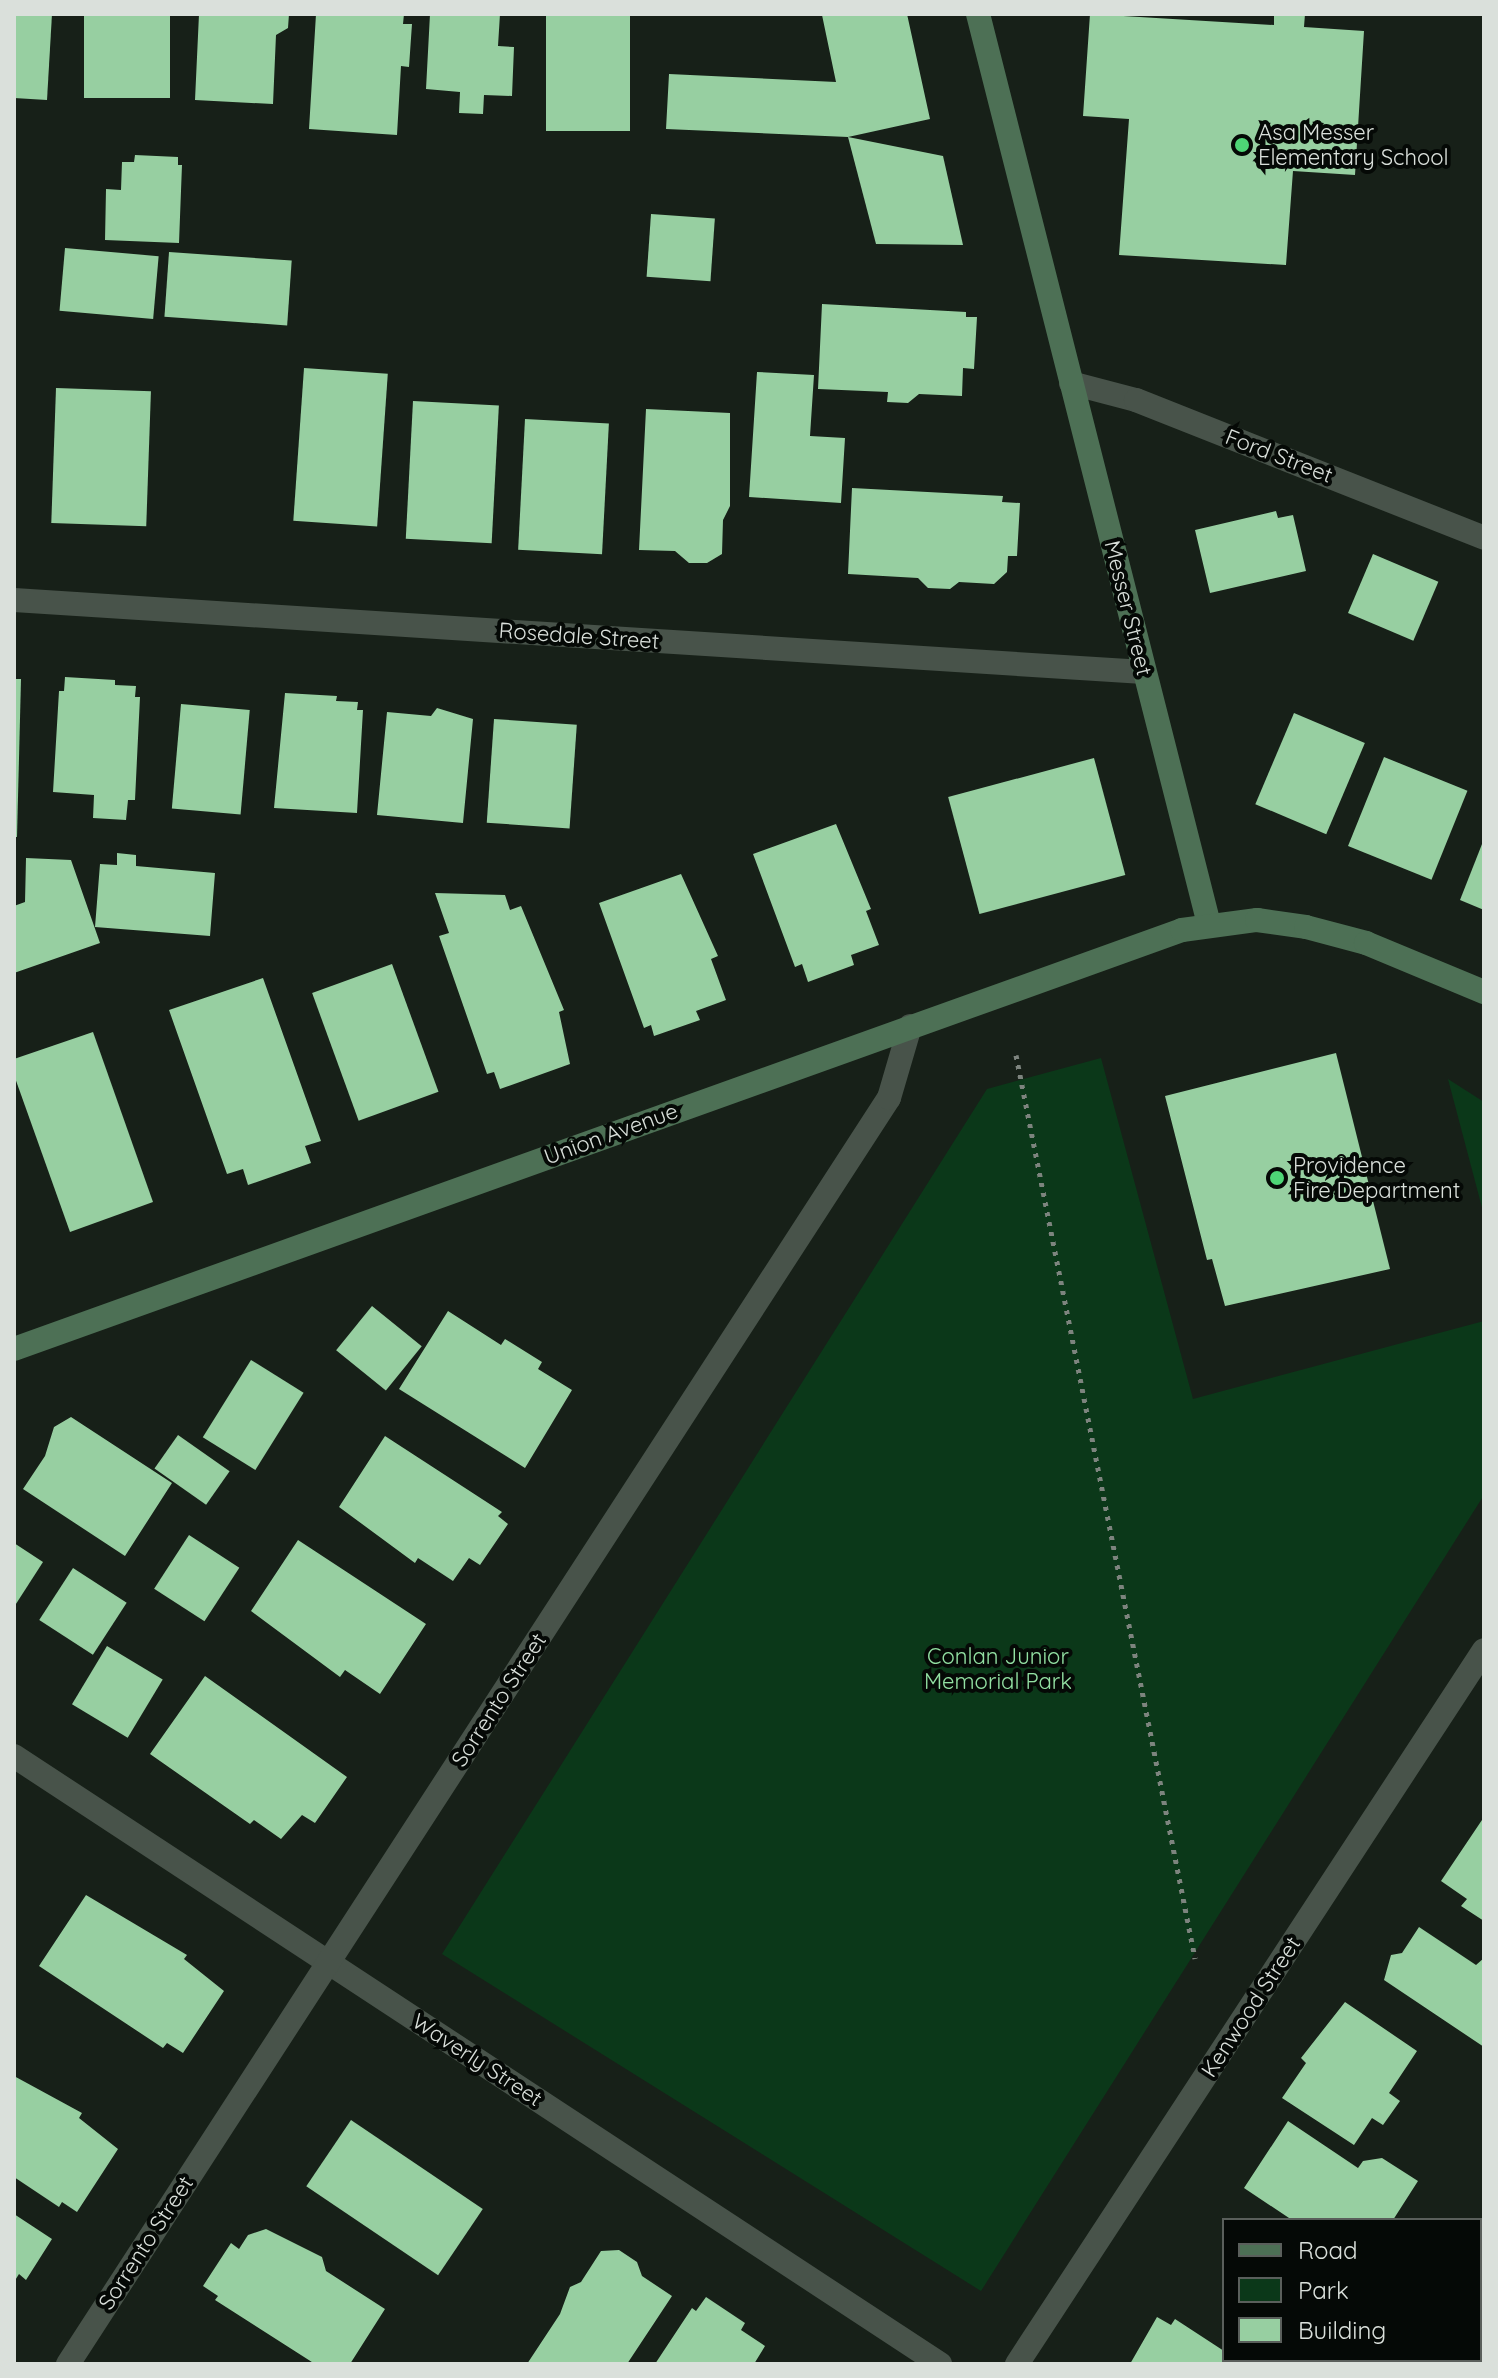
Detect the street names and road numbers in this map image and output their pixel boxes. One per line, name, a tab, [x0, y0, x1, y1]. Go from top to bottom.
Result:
street label: Ford Street	[1222, 423, 1336, 489]
street label: Messer Street	[1098, 538, 1158, 678]
street label: Rosedale Street	[498, 617, 660, 655]
street label: Union Avenue	[541, 1098, 681, 1170]
street label: Sorrento Street	[446, 1628, 552, 1772]
street label: Kenwood Street	[1196, 1932, 1306, 2082]
street label: Waverly Street	[407, 2008, 547, 2112]
street label: Sorrento Street	[93, 2171, 199, 2315]

